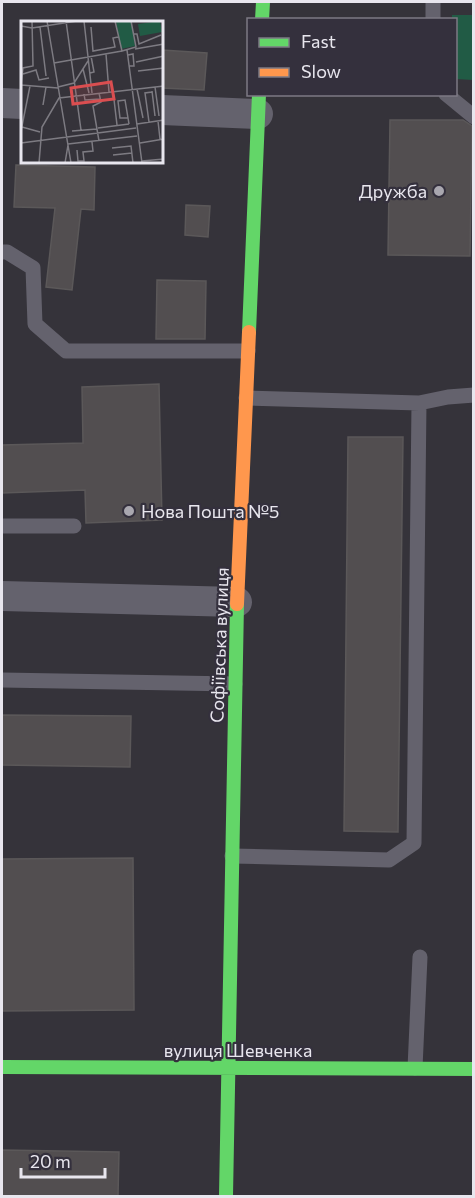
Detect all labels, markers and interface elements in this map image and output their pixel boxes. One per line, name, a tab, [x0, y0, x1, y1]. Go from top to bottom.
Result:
legend	[247, 18, 457, 96]
inset map	[21, 21, 164, 164]
text: Fast	[301, 30, 336, 52]
text: Slow	[301, 60, 341, 82]
place label: Дружба	[359, 180, 427, 202]
marker: Дружба	[432, 184, 446, 198]
place label: Нова Пошта №5	[141, 500, 279, 522]
marker: Нова Пошта №5	[122, 504, 136, 518]
street label: Софіївська вулиця	[205, 567, 233, 723]
street label: вулиця Шевченка	[164, 1039, 312, 1061]
scale bar	[21, 1141, 105, 1179]
text: 20 m	[30, 1150, 71, 1172]

